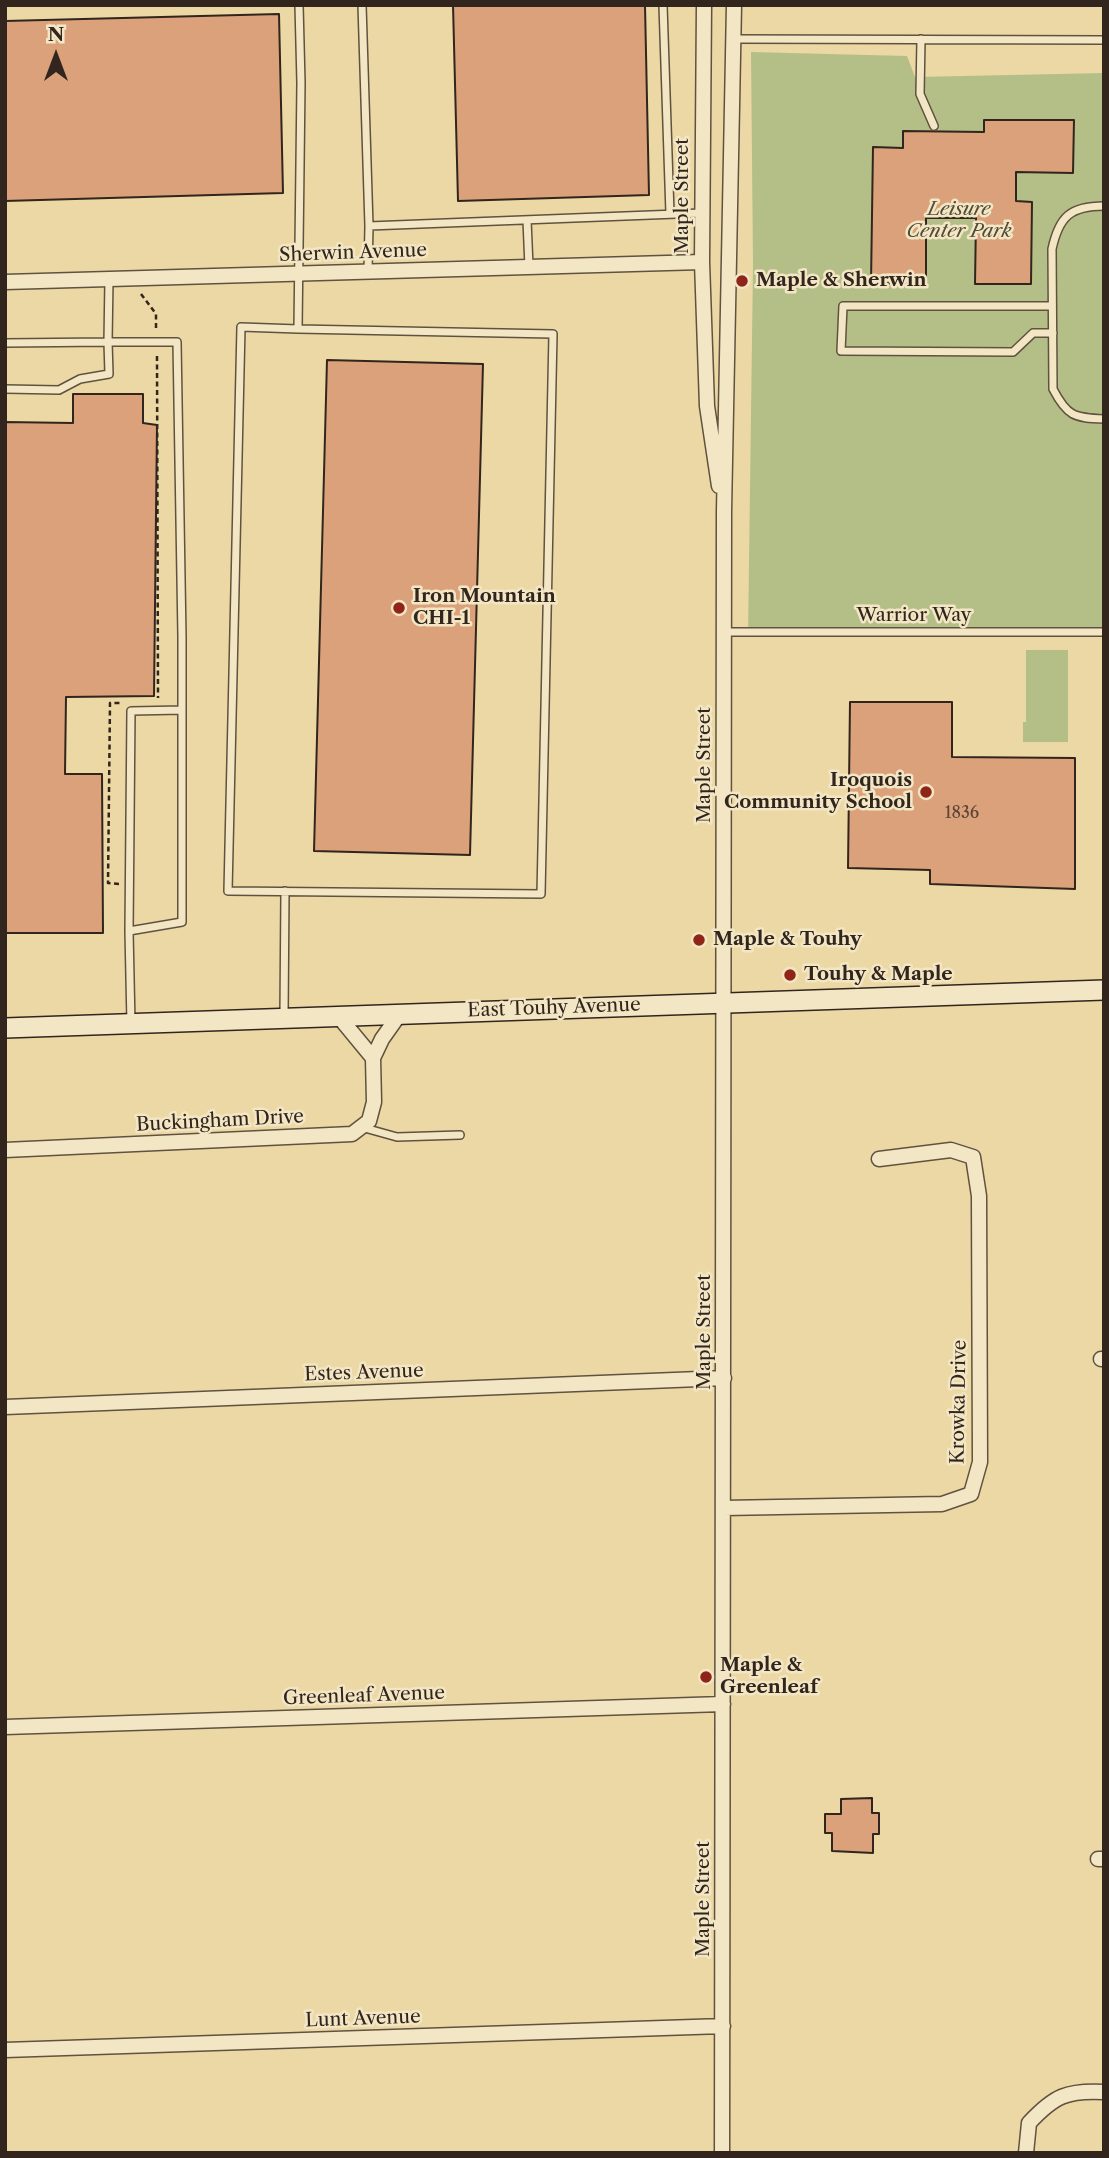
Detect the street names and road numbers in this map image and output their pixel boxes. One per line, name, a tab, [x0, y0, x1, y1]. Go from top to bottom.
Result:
street label: Maple Street	[672, 138, 694, 254]
street label: Sherwin Avenue	[279, 239, 427, 267]
street label: Warrior Way	[857, 605, 971, 627]
street label: Maple Street	[694, 707, 716, 823]
street label: East Touhy Avenue	[467, 994, 641, 1022]
street label: Buckingham Drive	[136, 1105, 304, 1137]
street label: Maple Street	[694, 1274, 716, 1390]
street label: Krowka Drive	[947, 1340, 971, 1464]
street label: Estes Avenue	[304, 1360, 424, 1386]
street label: Greenleaf Avenue	[283, 1682, 445, 1710]
street label: Maple Street	[693, 1841, 715, 1957]
street label: Lunt Avenue	[305, 2006, 421, 2032]

